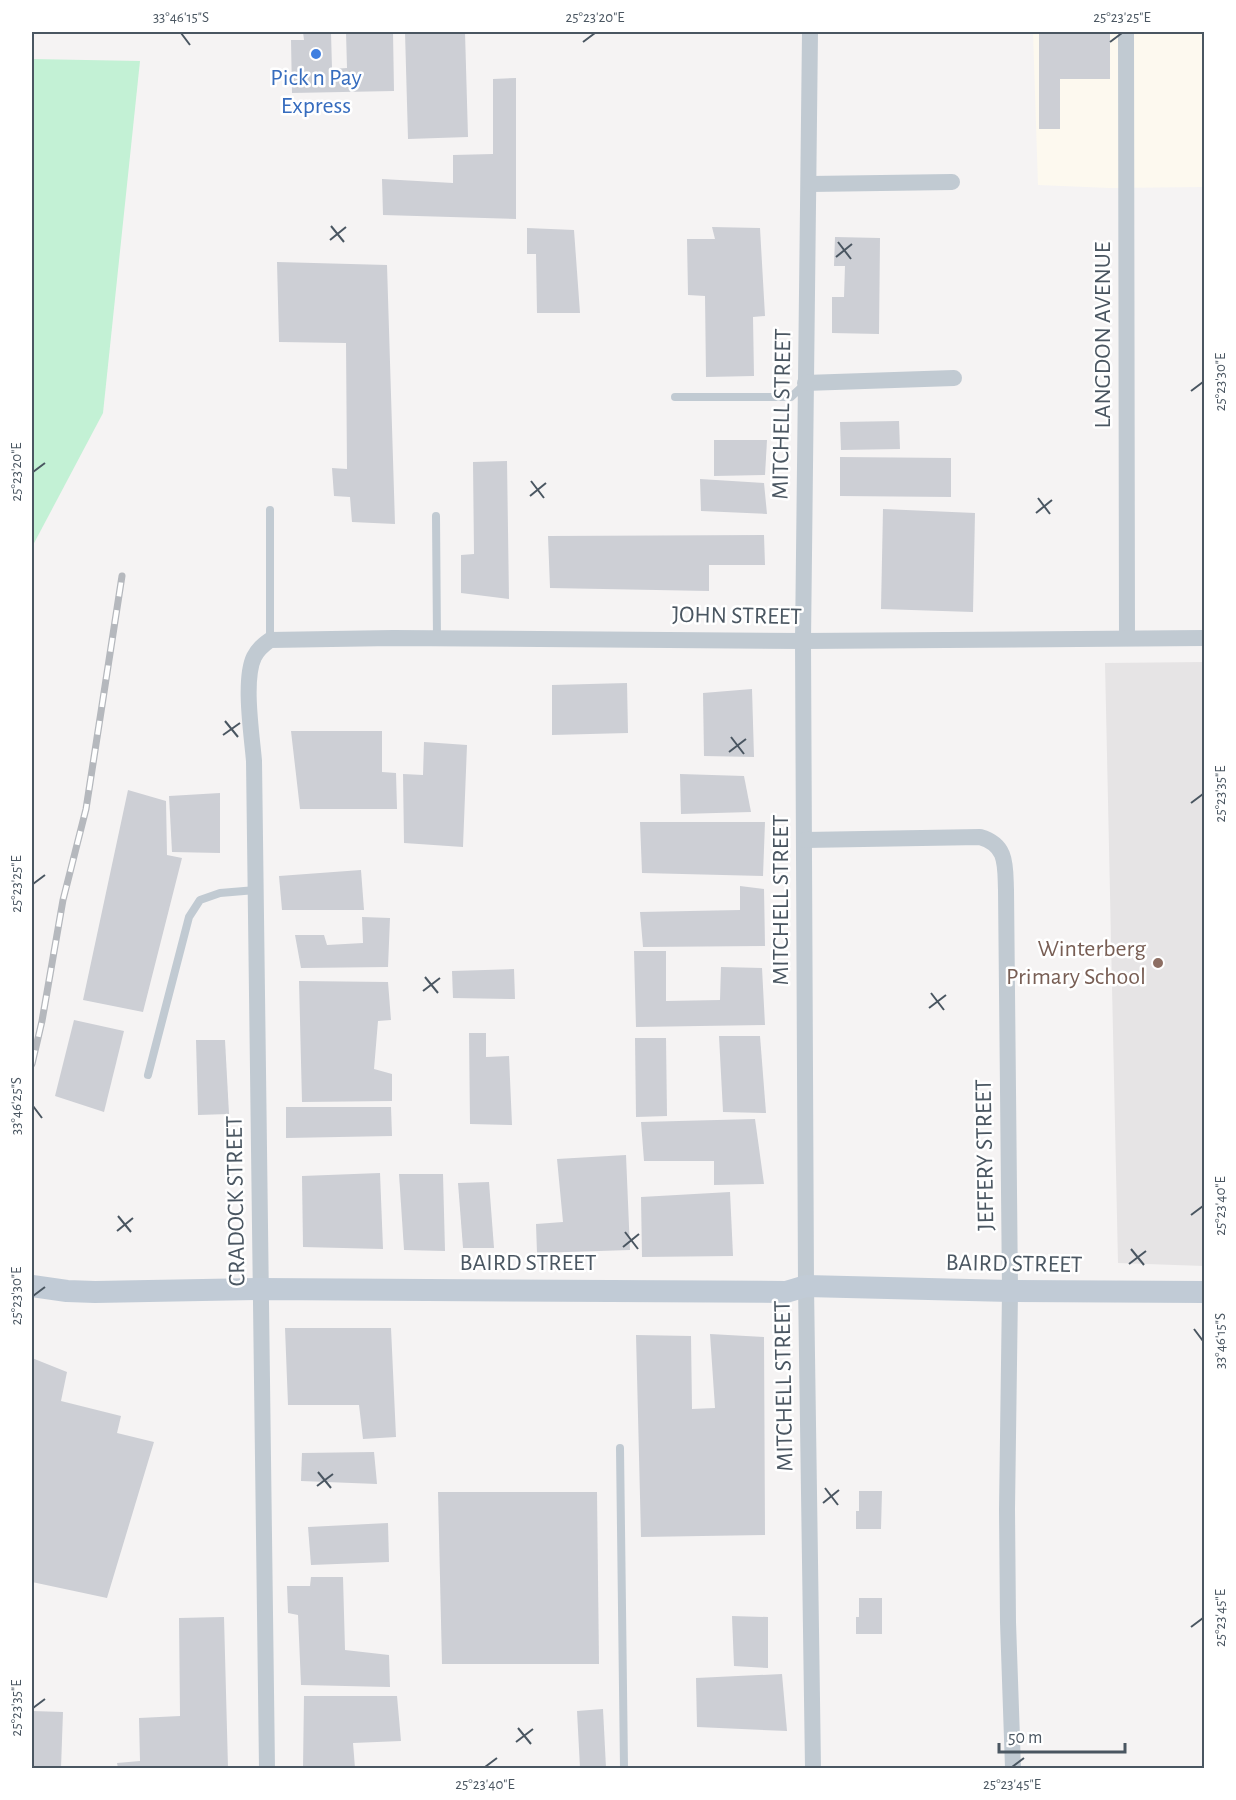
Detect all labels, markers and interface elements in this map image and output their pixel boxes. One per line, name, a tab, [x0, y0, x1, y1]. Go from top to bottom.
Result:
text: 33°46'15"S	[153, 10, 209, 25]
text: 25°23'20"E	[565, 10, 625, 25]
text: 25°23'25"E	[1093, 10, 1151, 25]
marker: Pick n Pay Express	[309, 47, 323, 61]
place label: Pick n Pay Express	[270, 66, 362, 118]
street label: LANGDON AVENUE	[1091, 241, 1115, 428]
street label: MITCHELL STREET	[769, 328, 795, 500]
text: 25°23'30"E	[1213, 353, 1228, 411]
text: 25°23'20"E	[9, 442, 24, 502]
street label: JOHN STREET	[672, 603, 802, 629]
text: 25°23'35"E	[1213, 766, 1228, 822]
street label: MITCHELL STREET	[769, 814, 793, 986]
text: 25°23'25"E	[9, 855, 24, 913]
place label: Winterberg Primary School	[1006, 937, 1146, 989]
marker: Winterberg Primary School	[1151, 956, 1165, 970]
text: 33°46'25"S	[9, 1077, 24, 1135]
street label: JEFFERY STREET	[972, 1079, 998, 1231]
street label: CRADOCK STREET	[223, 1115, 249, 1287]
text: 25°23'40"E	[1213, 1176, 1228, 1236]
street label: BAIRD STREET	[460, 1251, 597, 1275]
street label: BAIRD STREET	[945, 1251, 1083, 1277]
text: 25°23'30"E	[9, 1267, 24, 1325]
street label: MITCHELL STREET	[771, 1300, 797, 1472]
text: 33°46'15"S	[1213, 1313, 1228, 1369]
text: 25°23'45"E	[1213, 1589, 1228, 1647]
text: 25°23'35"E	[9, 1680, 24, 1736]
scale bar	[999, 1716, 1125, 1754]
text: 50 m	[1008, 1729, 1042, 1747]
text: 25°23'40"E	[455, 1777, 515, 1792]
text: 25°23'45"E	[983, 1777, 1041, 1792]

